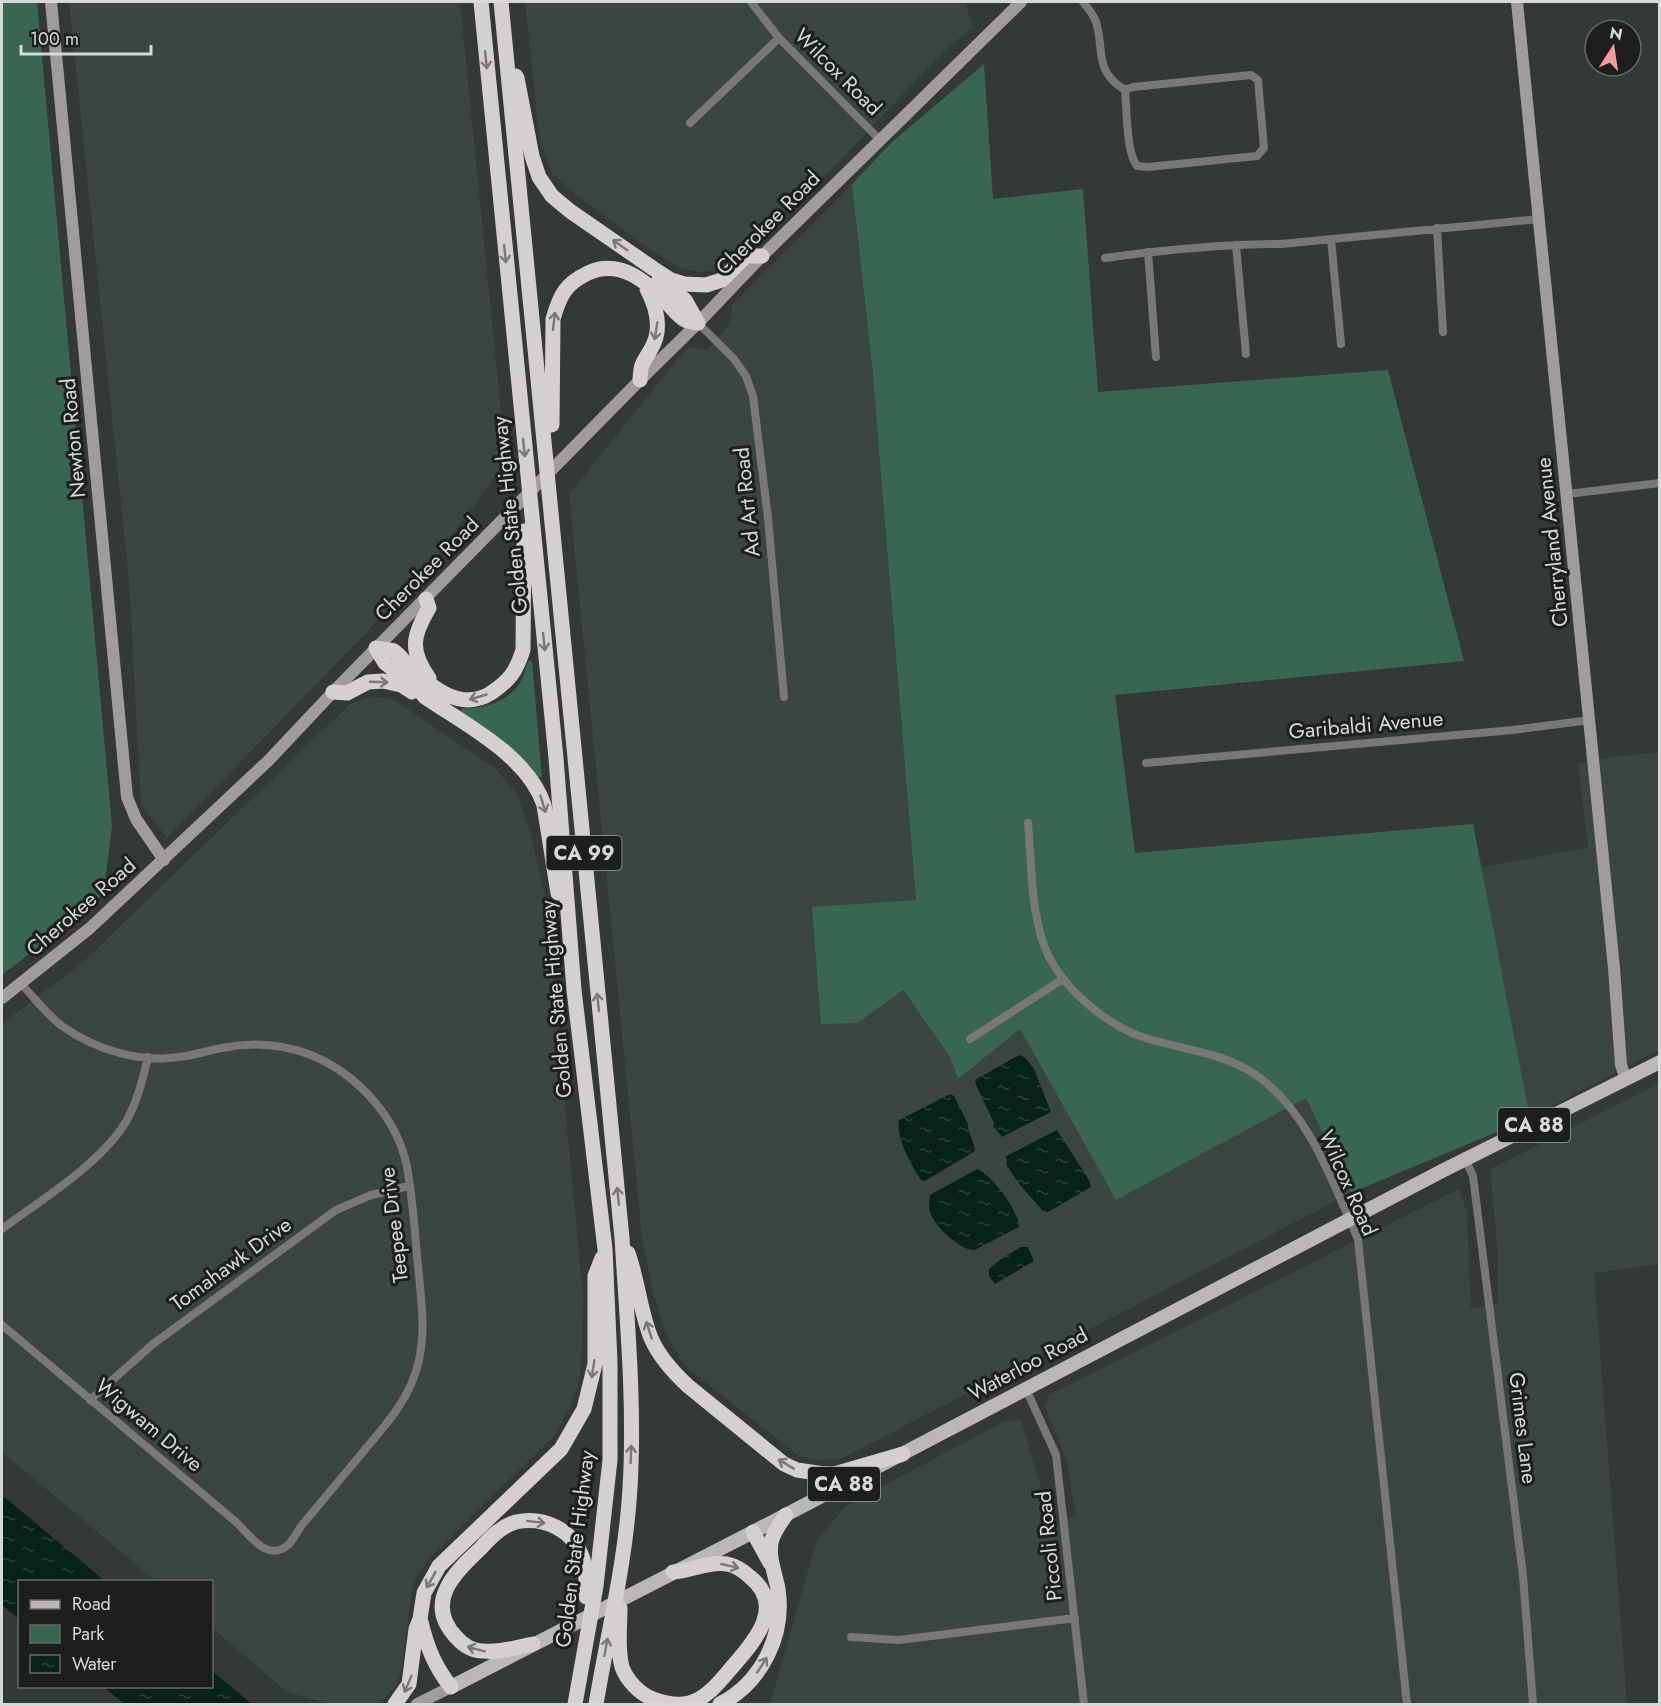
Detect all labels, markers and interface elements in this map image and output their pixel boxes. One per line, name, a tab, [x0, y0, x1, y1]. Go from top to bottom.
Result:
scale bar	[21, 18, 152, 56]
north arrow	[1583, 18, 1643, 78]
text: N	[1607, 21, 1625, 46]
street label: Wilcox Road	[788, 22, 888, 122]
text: 100 m	[30, 26, 79, 52]
one-way arrow	[481, 49, 492, 69]
street label: Cherokee Road	[709, 164, 827, 282]
one-way arrow	[612, 239, 628, 251]
one-way arrow	[500, 243, 511, 263]
one-way arrow	[549, 312, 560, 332]
one-way arrow	[651, 320, 662, 340]
street label: Newton Road	[53, 377, 93, 499]
street label: Golden State Highway	[485, 414, 535, 615]
one-way arrow	[519, 437, 530, 457]
street label: Ad Art Road	[726, 446, 768, 558]
street label: Cherryland Avenue	[1528, 456, 1576, 628]
street label: Cherokee Road	[368, 510, 486, 628]
one-way arrow	[539, 631, 550, 651]
one-way arrow	[369, 677, 388, 688]
one-way arrow	[469, 692, 488, 703]
street label: Garibaldi Avenue	[1287, 703, 1445, 747]
one-way arrow	[538, 794, 549, 813]
road number: CA 99	[546, 836, 622, 870]
street label: Cherokee Road	[20, 851, 142, 963]
street label: Golden State Highway	[532, 898, 580, 1099]
one-way arrow	[592, 993, 603, 1013]
road number: CA 88	[1498, 1108, 1570, 1142]
street label: Wilcox Road	[1311, 1125, 1385, 1241]
street label: Teepee Drive	[372, 1165, 416, 1284]
one-way arrow	[612, 1187, 623, 1207]
street label: Tomahawk Drive	[164, 1210, 298, 1318]
street label: Waterloo Road	[963, 1320, 1093, 1408]
one-way arrow	[642, 1321, 653, 1340]
one-way arrow	[588, 1359, 599, 1378]
street label: Grimes Lane	[1501, 1370, 1545, 1486]
street label: Wigwam Drive	[89, 1371, 209, 1479]
one-way arrow	[625, 1444, 637, 1464]
street label: Golden State Highway	[548, 1448, 602, 1649]
one-way arrow	[778, 1457, 795, 1469]
road number: CA 88	[808, 1467, 880, 1501]
street label: Piccoli Road	[1028, 1490, 1070, 1602]
one-way arrow	[526, 1517, 545, 1528]
one-way arrow	[720, 1561, 739, 1572]
one-way arrow	[425, 1571, 436, 1589]
legend	[18, 1580, 213, 1688]
text: Road	[72, 1591, 111, 1617]
text: Park	[72, 1621, 104, 1647]
one-way arrow	[601, 1637, 612, 1657]
one-way arrow	[466, 1642, 485, 1653]
text: Water	[72, 1651, 117, 1677]
one-way arrow	[756, 1657, 768, 1674]
one-way arrow	[401, 1675, 412, 1693]

